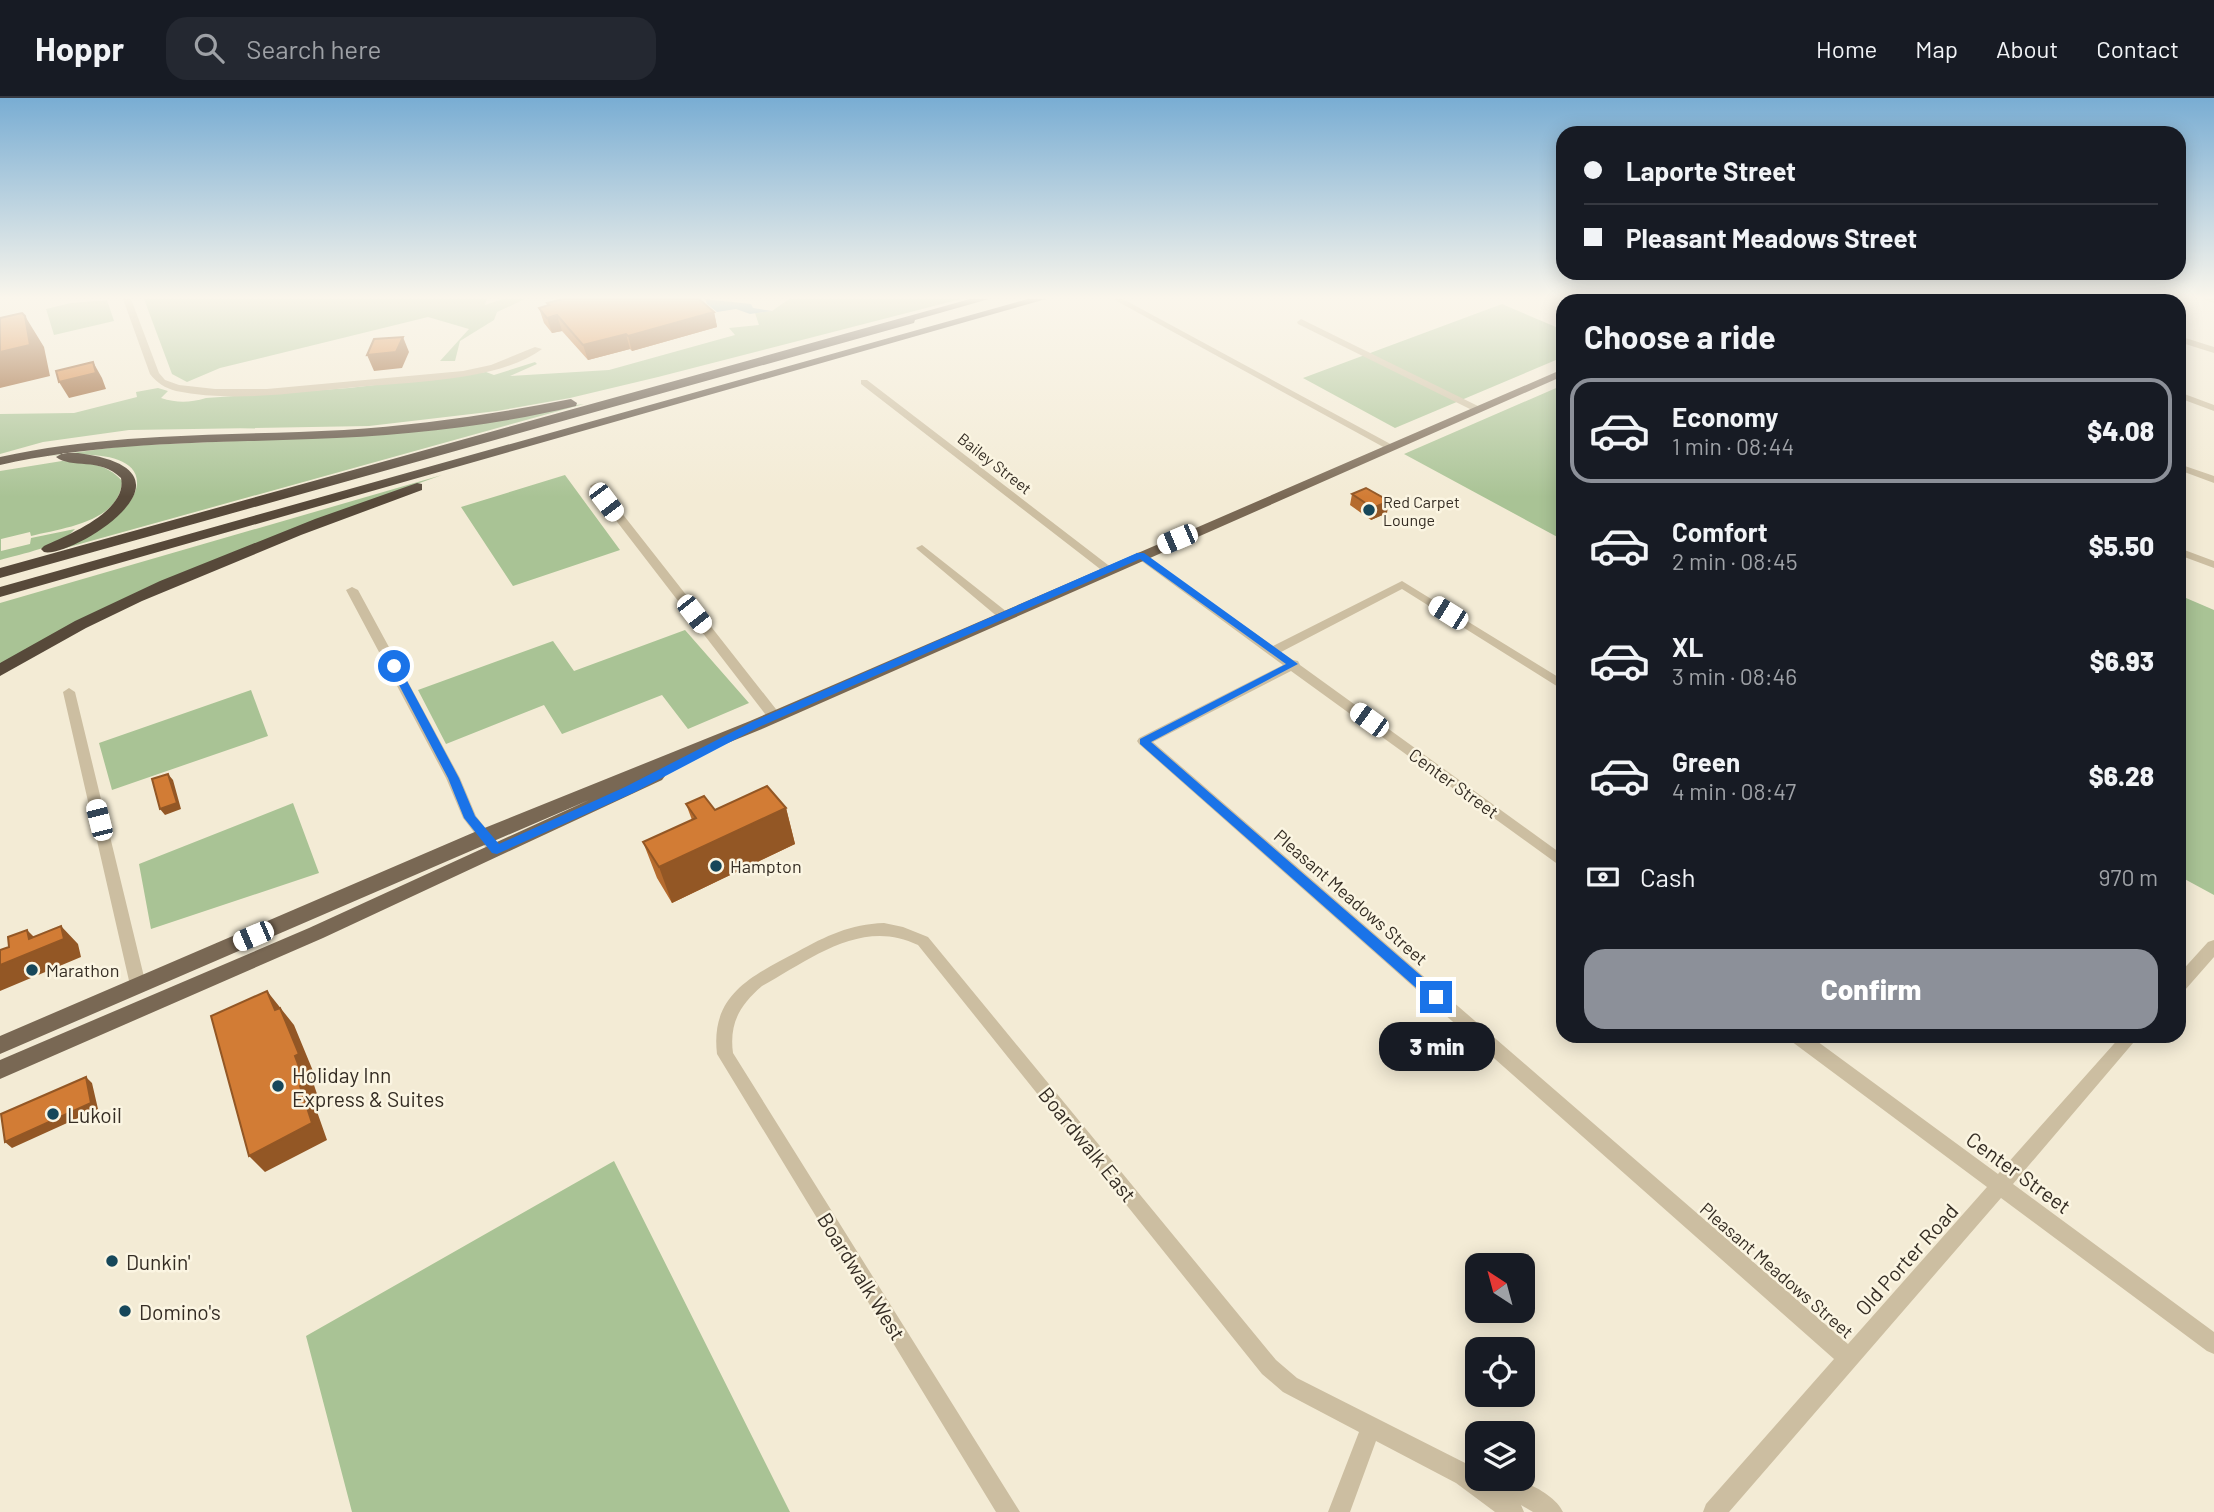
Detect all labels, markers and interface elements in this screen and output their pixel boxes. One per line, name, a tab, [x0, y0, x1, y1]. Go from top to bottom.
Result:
search box	[166, 17, 656, 80]
text: Hoppr	[35, 28, 124, 68]
icon: search	[190, 29, 228, 67]
text: Search here	[246, 33, 381, 64]
text: Home	[1816, 34, 1877, 63]
text: Map	[1915, 34, 1958, 63]
text: About	[1996, 34, 2058, 63]
text: Contact	[2096, 34, 2179, 63]
text: Laporte Street	[1626, 155, 1796, 186]
text: Pleasant Meadows Street	[1626, 222, 1917, 253]
text: Choose a ride	[1584, 317, 1776, 355]
icon: car	[1588, 399, 1651, 462]
text: Economy	[1672, 401, 1778, 432]
text: $4.08	[2087, 415, 2154, 446]
street label: Bailey Street	[954, 428, 1036, 498]
text: 1 min · 08:44	[1672, 432, 1794, 460]
car	[585, 479, 628, 525]
place label: Red Carpet Lounge	[1383, 492, 1460, 529]
marker: Red Carpet Lounge	[1361, 502, 1377, 518]
icon: car	[1588, 514, 1651, 577]
text: Comfort	[1672, 516, 1768, 547]
car	[1154, 521, 1201, 557]
text: $5.50	[2089, 530, 2154, 561]
text: 2 min · 08:45	[1672, 547, 1798, 575]
car	[673, 591, 716, 637]
car	[1425, 593, 1472, 633]
icon: car	[1588, 629, 1651, 692]
text: XL	[1672, 631, 1703, 662]
text: $6.93	[2090, 645, 2154, 676]
route start	[378, 650, 410, 682]
text: 3 min · 08:46	[1672, 662, 1797, 690]
car	[1346, 699, 1393, 741]
street label: Center Street	[1405, 743, 1503, 823]
icon: car	[1588, 744, 1651, 807]
text: Green	[1672, 746, 1740, 777]
text: $6.28	[2089, 760, 2154, 791]
text: 4 min · 08:47	[1672, 777, 1796, 805]
car	[84, 797, 115, 843]
street label: Pleasant Meadows Street	[1270, 824, 1432, 970]
place label: Hampton	[730, 855, 802, 877]
marker: Hampton	[708, 858, 724, 874]
icon: cash	[1584, 858, 1622, 896]
text: Cash	[1640, 861, 1695, 892]
text: 970 m	[2099, 863, 2158, 891]
car	[230, 918, 277, 954]
button: Confirm	[1584, 949, 2158, 1029]
place label: Marathon	[46, 959, 119, 981]
marker: Marathon	[24, 962, 40, 978]
route end	[1420, 981, 1452, 1013]
callout: 3 min	[1378, 1021, 1494, 1070]
text: 3 min	[1409, 1032, 1465, 1060]
place label: Holiday Inn Express & Suites	[292, 1062, 444, 1111]
marker: Holiday Inn Express & Suites	[270, 1078, 286, 1094]
street label: Boardwalk East	[1034, 1081, 1142, 1207]
place label: Lukoil	[67, 1102, 122, 1127]
marker: Lukoil	[45, 1106, 61, 1122]
street label: Center Street	[1962, 1126, 2076, 1218]
street label: Pleasant Meadows Street	[1696, 1197, 1858, 1343]
street label: Old Porter Road	[1849, 1198, 1963, 1320]
street label: Boardwalk West	[813, 1208, 911, 1344]
place label: Dunkin'	[126, 1249, 191, 1274]
marker: Dunkin'	[104, 1253, 120, 1269]
north arrow	[1465, 1253, 1535, 1323]
map controls	[1465, 1253, 1535, 1491]
place label: Domino's	[139, 1299, 221, 1324]
marker: Domino's	[117, 1303, 133, 1319]
button: locate	[1465, 1337, 1535, 1407]
button: layers	[1465, 1421, 1535, 1491]

